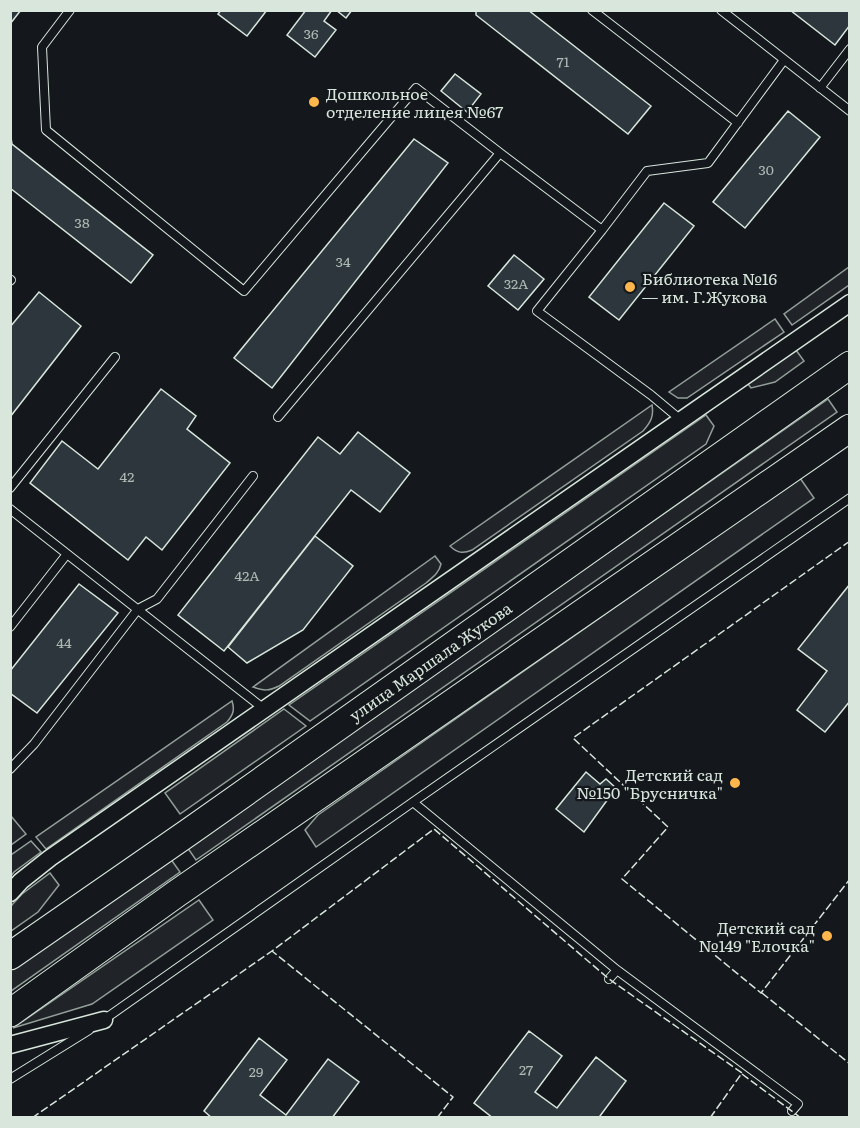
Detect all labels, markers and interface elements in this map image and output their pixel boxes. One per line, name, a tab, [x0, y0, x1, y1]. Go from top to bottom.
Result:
house number: 36	[303, 23, 319, 43]
house number: 71	[557, 51, 570, 71]
place label: Дошкольное отделение лицея №67	[326, 81, 503, 123]
marker: Дошкольное отделение лицея №67	[307, 95, 321, 109]
house number: 30	[758, 159, 774, 179]
house number: 38	[74, 212, 90, 232]
house number: 34	[335, 251, 351, 271]
place label: Библиотека №16 — им. Г.Жукова	[642, 266, 778, 308]
house number: 32А	[504, 273, 529, 293]
marker: Библиотека №16 — им. Г.Жукова	[623, 280, 637, 294]
house number: 42	[120, 466, 134, 486]
house number: 42А	[234, 565, 260, 585]
street label: улица Маршала Жукова	[344, 595, 517, 726]
house number: 44	[56, 632, 72, 652]
place label: Детский сад №150 "Брусничка"	[576, 762, 723, 804]
marker: Детский сад №150 "Брусничка"	[728, 776, 742, 790]
place label: Детский сад №149 "Елочка"	[699, 915, 815, 957]
marker: Детский сад №149 "Елочка"	[820, 929, 834, 943]
house number: 27	[519, 1059, 533, 1079]
house number: 29	[249, 1061, 263, 1081]

